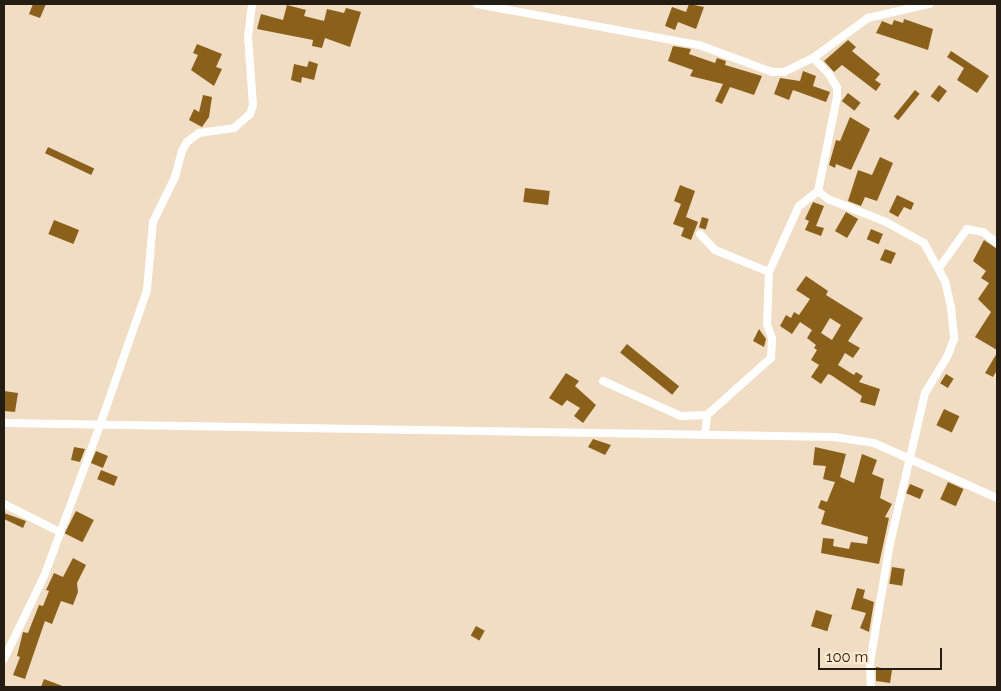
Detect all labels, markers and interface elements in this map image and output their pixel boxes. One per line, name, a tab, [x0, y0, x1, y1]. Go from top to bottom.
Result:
scale bar	[821, 638, 945, 670]
text: 100 m	[826, 648, 868, 666]

